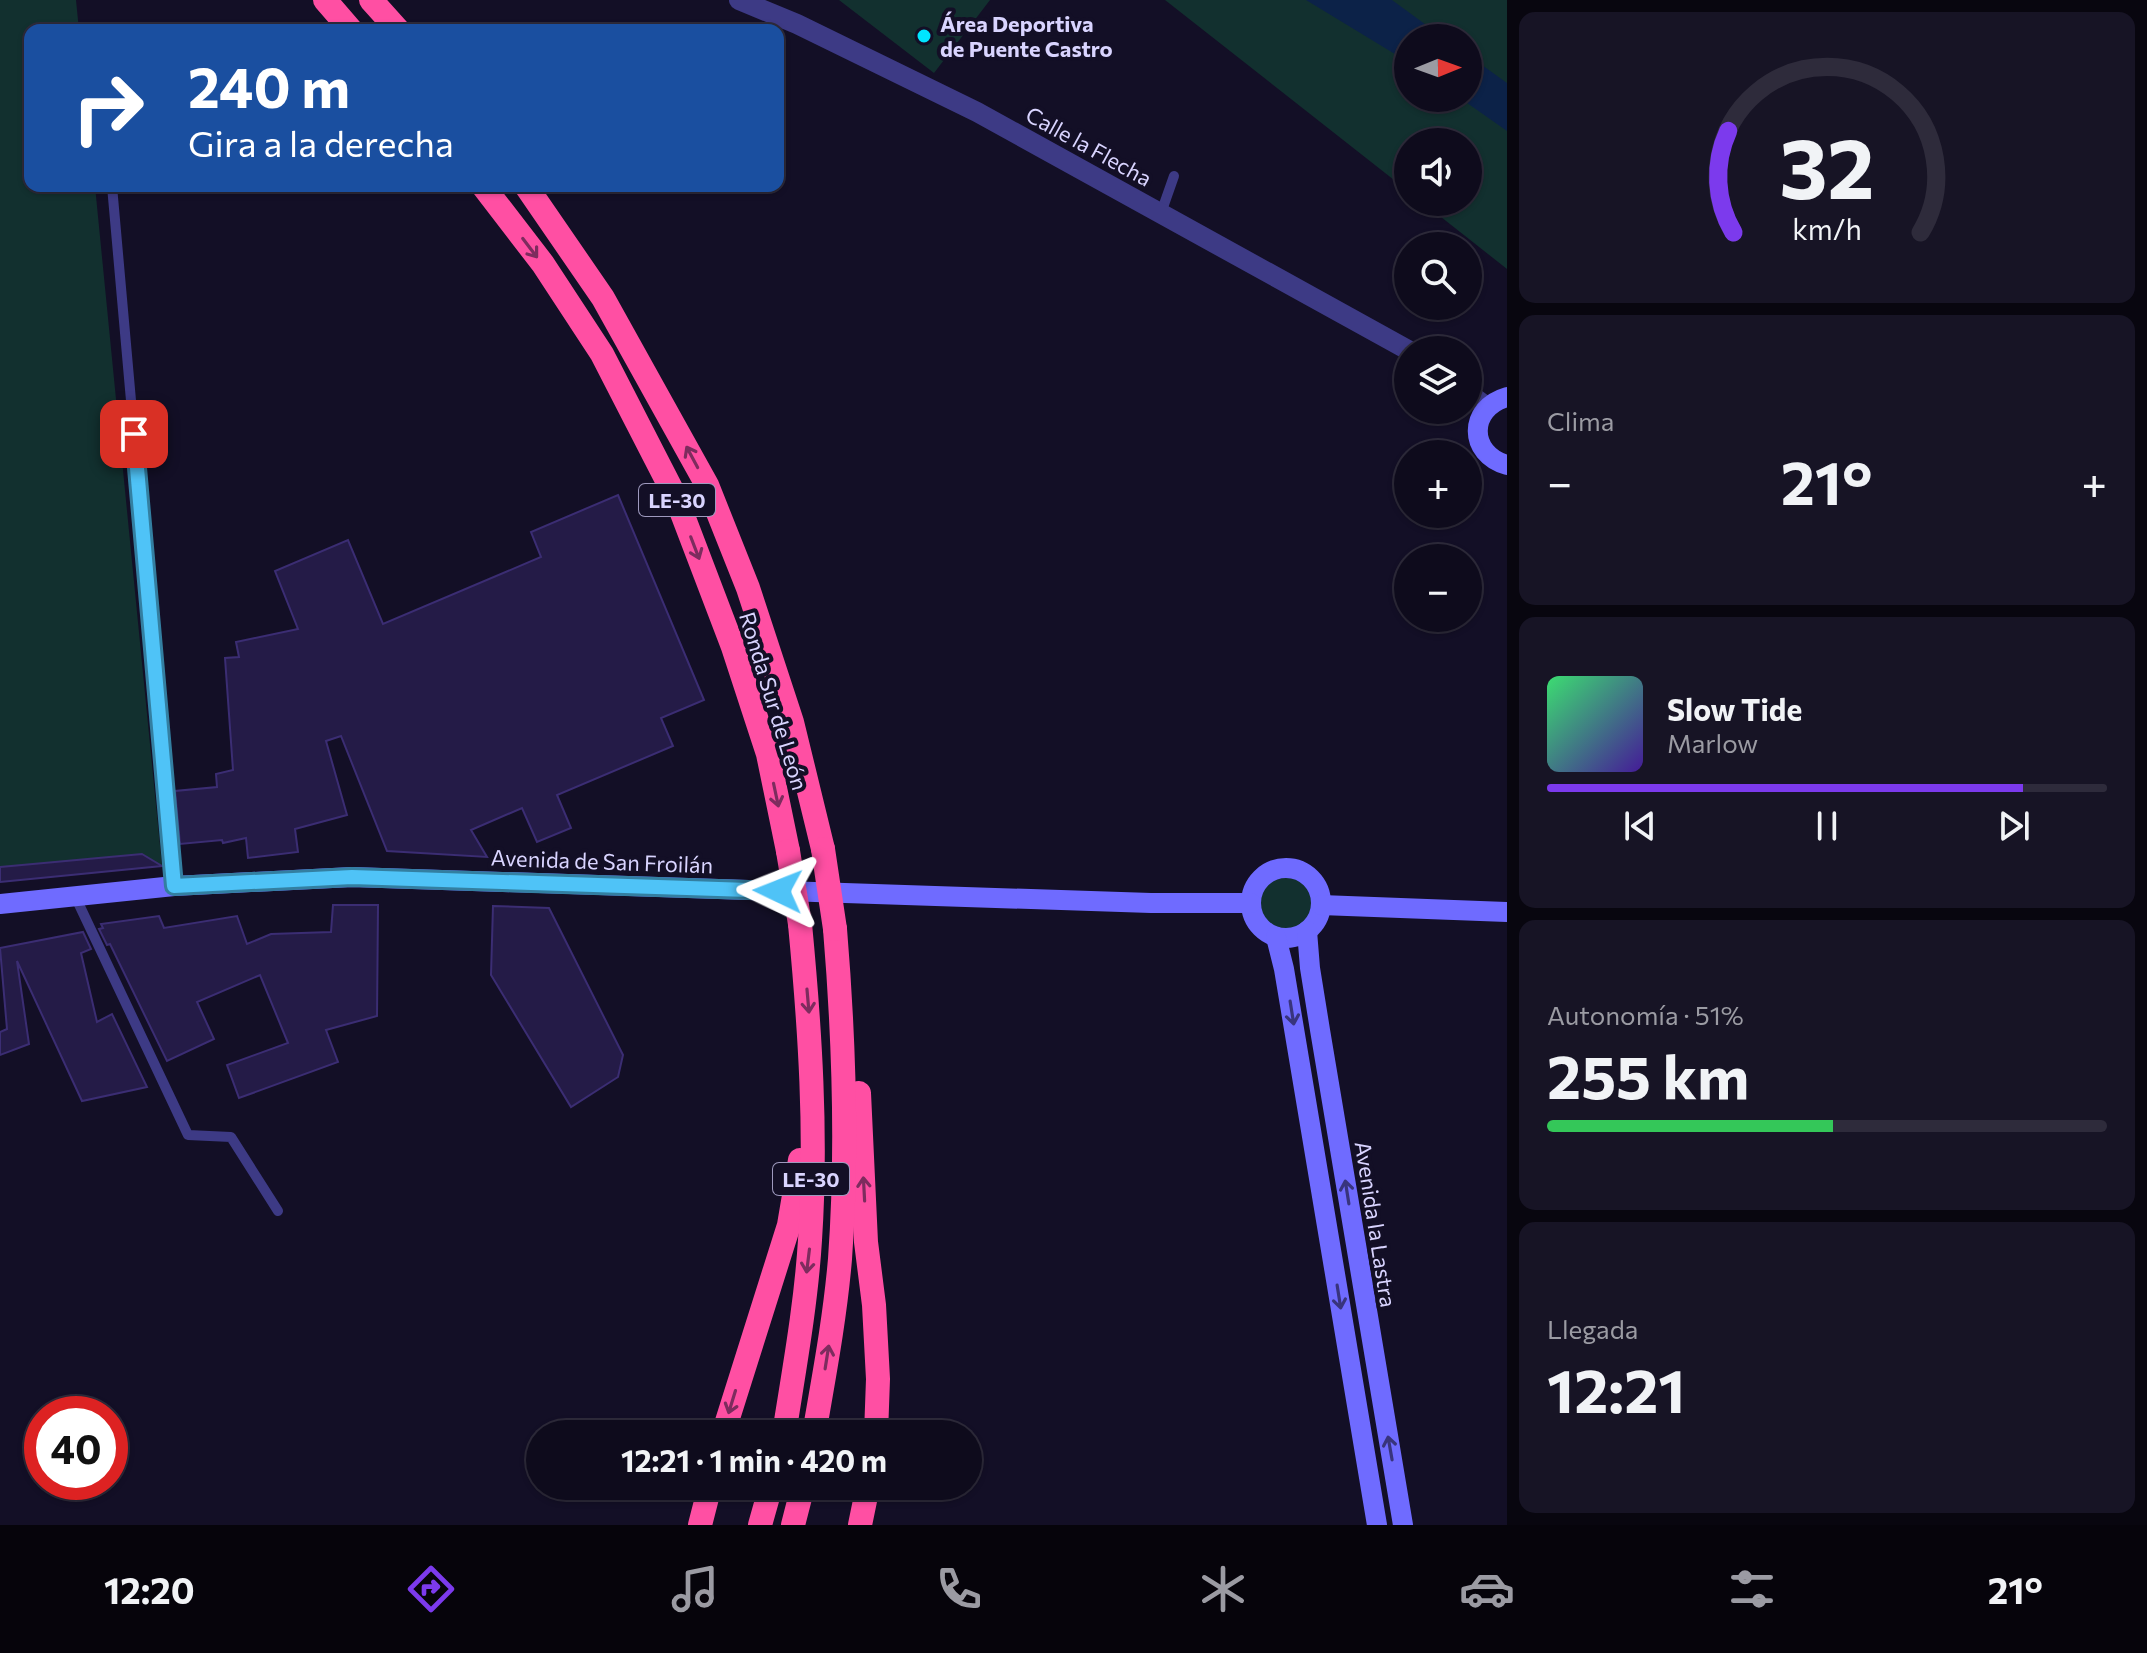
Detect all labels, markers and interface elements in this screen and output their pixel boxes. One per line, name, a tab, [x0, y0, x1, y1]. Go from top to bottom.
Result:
place label: Área Deportiva de Puente Castro	[940, 10, 1113, 62]
north arrow	[1394, 24, 1482, 112]
map controls	[1394, 24, 1482, 632]
marker: Área Deportiva de Puente Castro	[915, 27, 933, 45]
text: 240 m	[188, 51, 350, 120]
icon: right	[56, 56, 160, 160]
street label: Calle la Flecha	[1021, 100, 1157, 192]
text: 32	[1779, 114, 1875, 216]
text: Gira a la derecha	[188, 120, 454, 164]
button: sound	[1394, 128, 1482, 216]
text: km/h	[1792, 211, 1862, 246]
button: search	[1394, 232, 1482, 320]
one-way arrow	[522, 237, 539, 258]
button: layers	[1394, 336, 1482, 424]
pin	[100, 400, 168, 468]
text: Clima	[1547, 405, 1614, 436]
icon: arrive	[112, 412, 156, 456]
button: +	[1394, 440, 1482, 528]
text: 21°	[1781, 444, 1873, 517]
one-way arrow	[683, 446, 699, 469]
text: −	[1547, 454, 1572, 508]
text: +	[2081, 454, 2107, 508]
road number: LE-30	[639, 484, 715, 516]
one-way arrow	[689, 536, 704, 560]
button: −	[1394, 544, 1482, 632]
street label: Ronda Sur de León	[734, 609, 814, 793]
text: Slow Tide	[1667, 690, 1802, 727]
text: Marlow	[1667, 727, 1758, 758]
one-way arrow	[769, 782, 784, 807]
icon: previous	[1618, 804, 1662, 848]
icon: pause	[1805, 804, 1849, 848]
icon: next	[1992, 804, 2036, 848]
street label: Avenida de San Froilán	[490, 844, 714, 878]
position arrow	[736, 849, 820, 933]
one-way arrow	[800, 987, 815, 1014]
text: Autonomía · 51%	[1547, 999, 1744, 1030]
one-way arrow	[1285, 1000, 1300, 1025]
text: 255 km	[1547, 1038, 1749, 1111]
street label: Avenida la Lastra	[1350, 1139, 1402, 1309]
road number: LE-30	[773, 1163, 849, 1195]
one-way arrow	[856, 1176, 871, 1203]
one-way arrow	[1338, 1180, 1353, 1205]
one-way arrow	[800, 1248, 815, 1273]
one-way arrow	[1332, 1284, 1347, 1309]
text: Llegada	[1547, 1313, 1638, 1344]
one-way arrow	[821, 1345, 836, 1370]
text: 12:21	[1547, 1352, 1685, 1425]
one-way arrow	[724, 1388, 739, 1414]
speed limit sign: 40	[24, 1396, 128, 1500]
one-way arrow	[1381, 1436, 1396, 1461]
text: 12:21 · 1 min · 420 m	[621, 1441, 887, 1478]
icon: directions	[403, 1561, 459, 1617]
icon: music	[667, 1561, 723, 1617]
icon: phone	[931, 1561, 987, 1617]
icon: climate	[1195, 1561, 1251, 1617]
icon: car	[1459, 1561, 1515, 1617]
icon: filters	[1724, 1561, 1780, 1617]
text: 12:20	[104, 1567, 195, 1611]
text: 21°	[1988, 1567, 2043, 1611]

